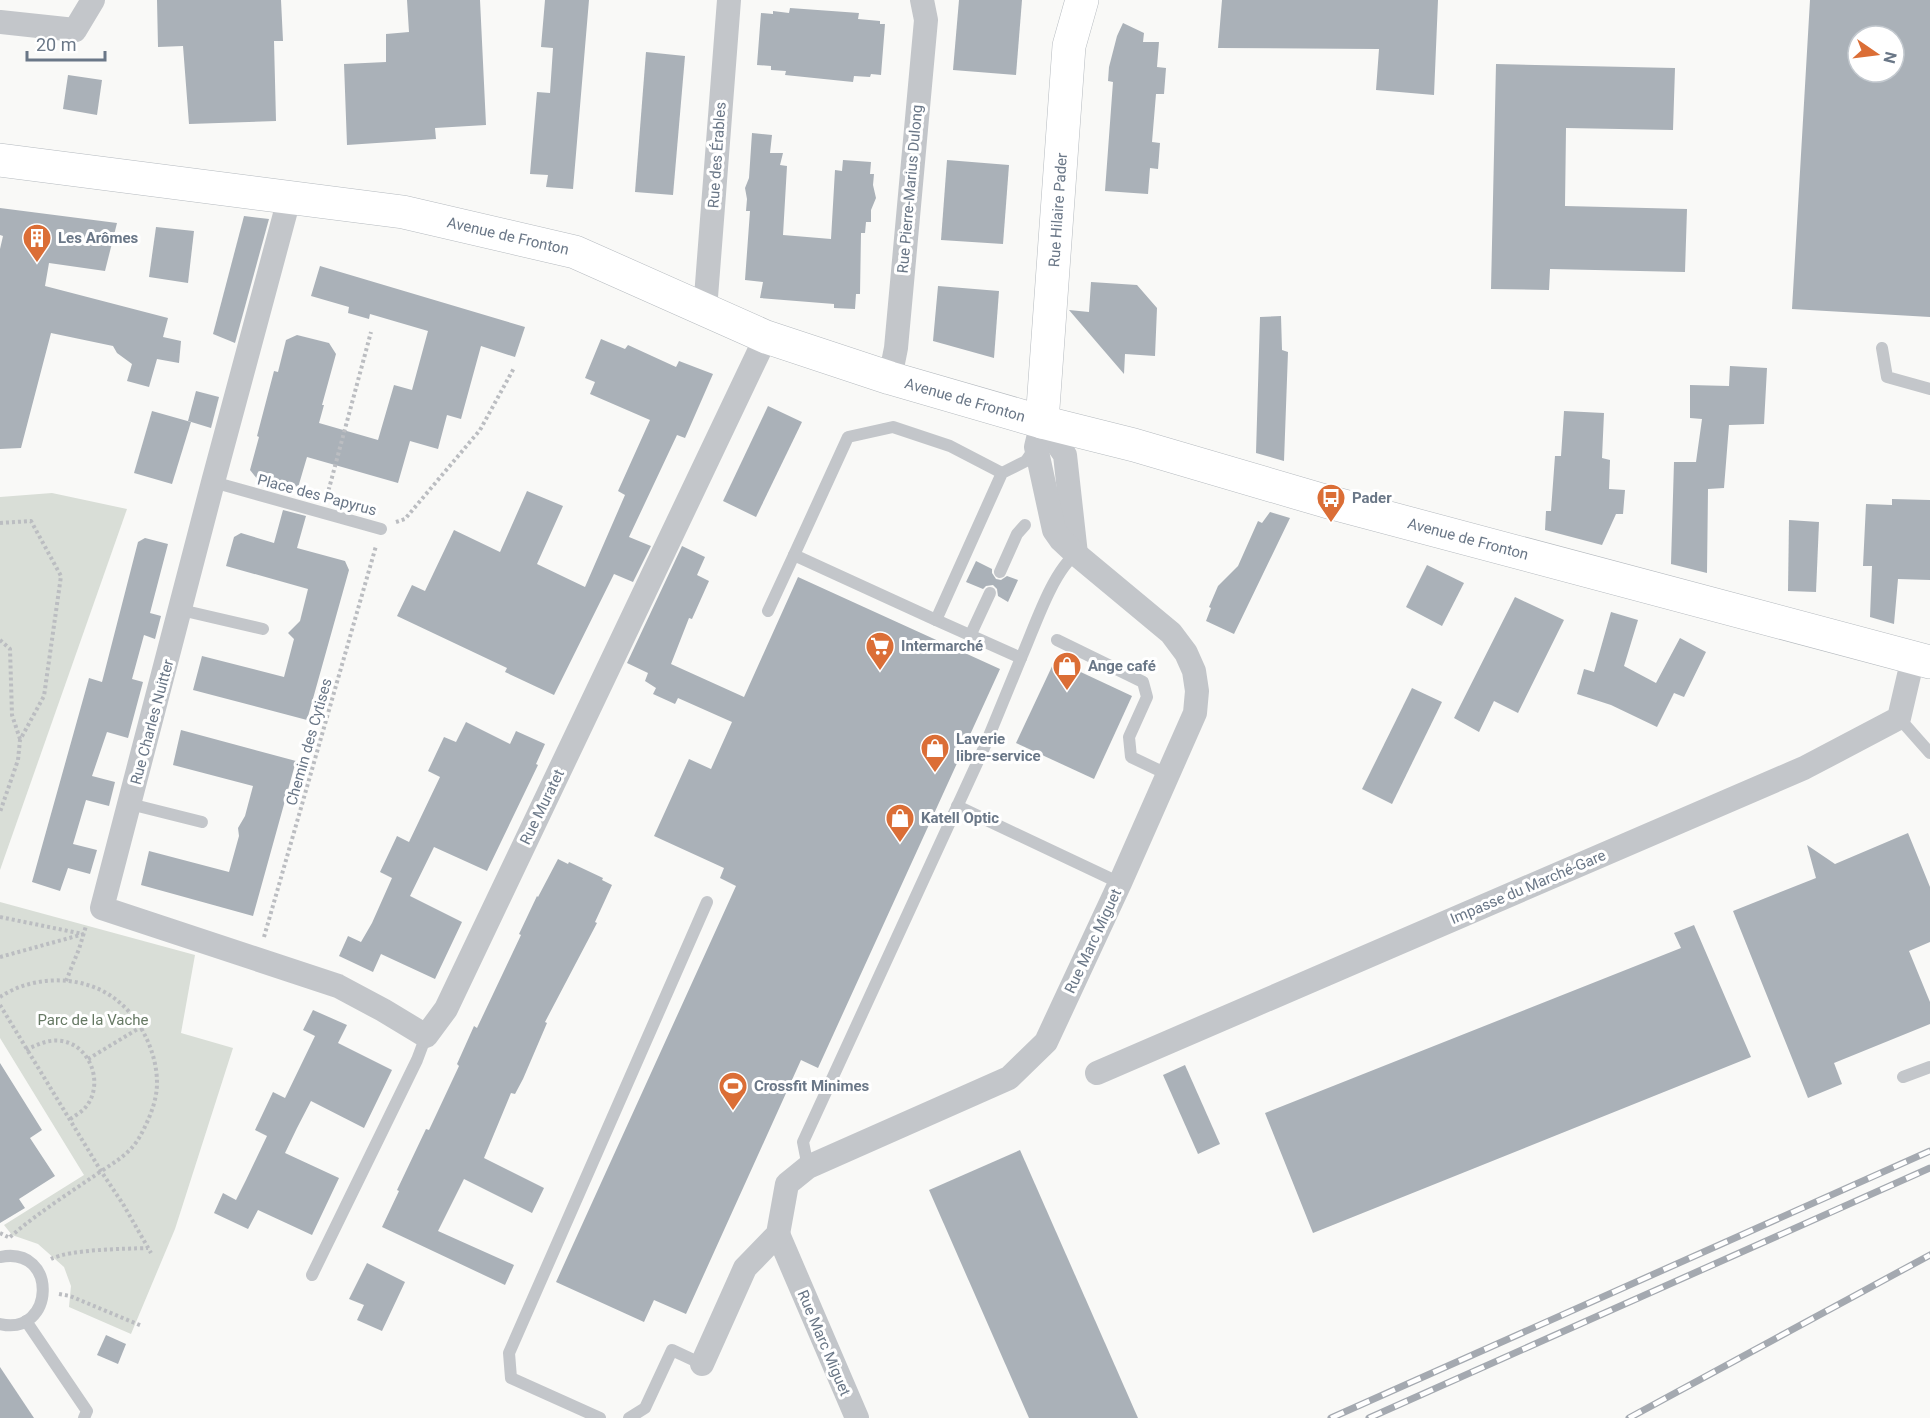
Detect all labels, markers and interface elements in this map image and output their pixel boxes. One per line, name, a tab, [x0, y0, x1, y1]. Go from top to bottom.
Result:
scale bar	[27, 24, 105, 62]
north arrow	[1846, 24, 1906, 84]
text: 20 m	[36, 34, 76, 55]
text: N	[1879, 50, 1901, 65]
street label: Rue des Érables	[704, 101, 730, 209]
street label: Rue Pierre-Marius Dulong	[894, 104, 926, 274]
street label: Rue Hilaire Pader	[1045, 152, 1071, 268]
street label: Avenue de Fronton	[445, 213, 571, 259]
building icon: Les Arômes	[21, 222, 53, 264]
place label: Les Arômes	[58, 229, 139, 247]
street label: Avenue de Fronton	[903, 374, 1027, 426]
street label: Place des Papyrus	[255, 470, 379, 520]
bus stop icon: Pader	[1315, 482, 1347, 524]
place label: Pader	[1352, 489, 1392, 507]
street label: Avenue de Fronton	[1406, 514, 1530, 564]
supermarket icon: Intermarché	[864, 630, 896, 672]
place label: Intermarché	[901, 637, 983, 655]
shop icon: Ange café	[1051, 650, 1083, 692]
street label: Rue Charles Nuitter	[127, 657, 177, 787]
place label: Ange café	[1088, 657, 1156, 675]
street label: Chemin des Cytises	[282, 676, 336, 808]
place label: Laverie libre-service	[956, 730, 1041, 765]
shop icon: Laverie libre-service	[919, 732, 951, 774]
street label: Rue Muratet	[516, 766, 568, 847]
shop icon: Katell Optic	[884, 802, 916, 844]
place label: Katell Optic	[921, 809, 999, 827]
street label: Impasse du Marché-Gare	[1448, 846, 1608, 928]
street label: Rue Marc Miguet	[1061, 886, 1125, 996]
park label: Parc de la Vache	[37, 1011, 149, 1029]
sports icon: Crossfit Minimes	[717, 1070, 749, 1112]
place label: Crossfit Minimes	[754, 1077, 869, 1095]
street label: Rue Marc Miguet	[794, 1287, 854, 1399]

